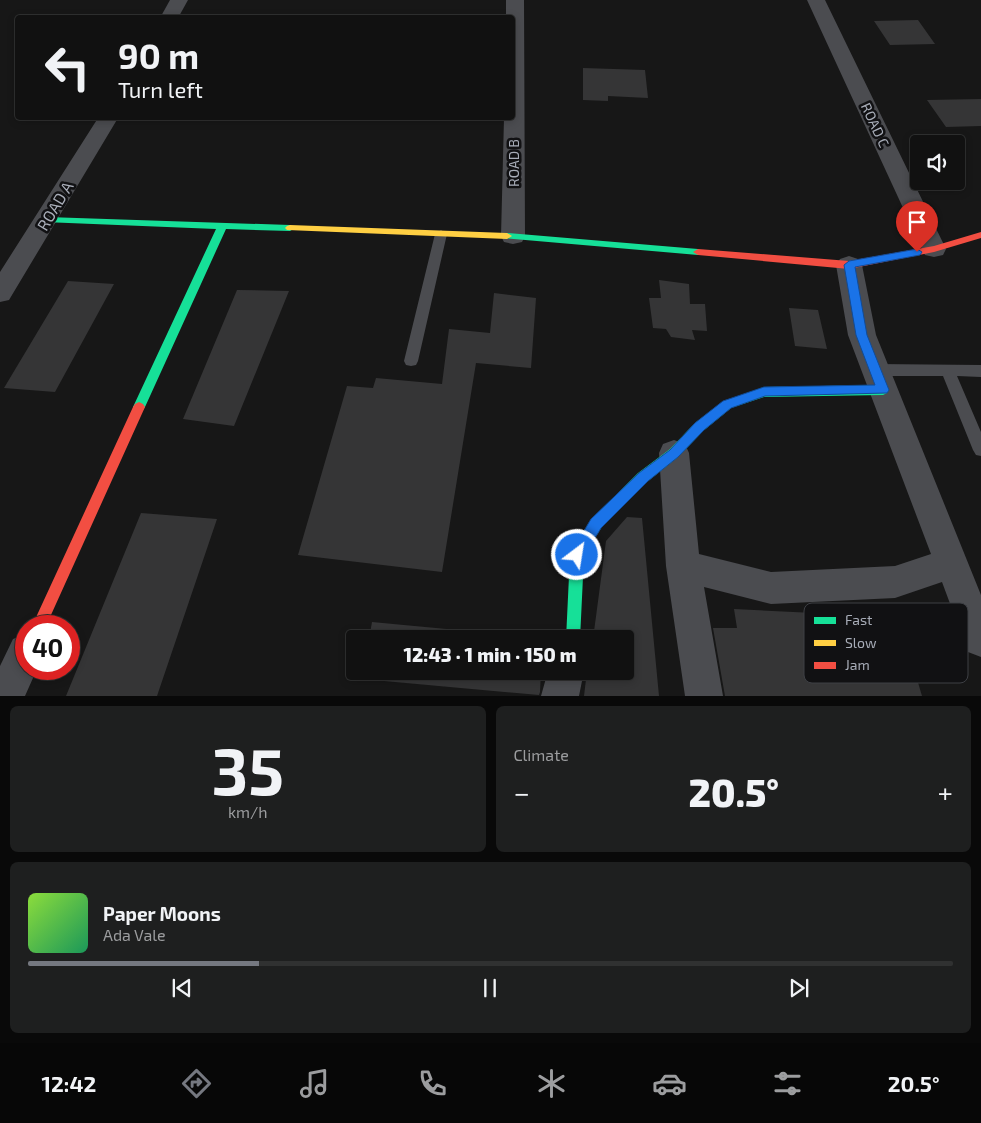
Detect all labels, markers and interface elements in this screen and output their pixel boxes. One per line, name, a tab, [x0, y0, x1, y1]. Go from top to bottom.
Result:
text: 90 m	[118, 34, 199, 76]
icon: left	[35, 35, 100, 100]
text: Turn left	[118, 76, 203, 102]
street label: ROAD C	[858, 100, 893, 150]
map controls	[910, 135, 965, 190]
button: sound	[910, 135, 965, 190]
street label: ROAD B	[505, 139, 522, 187]
street label: ROAD A	[32, 178, 77, 234]
pin	[896, 201, 938, 252]
icon: arrive	[903, 208, 931, 236]
position arrow	[550, 528, 602, 580]
legend	[804, 603, 968, 683]
text: Fast	[845, 611, 872, 628]
speed limit sign: 40	[15, 615, 80, 680]
text: Slow	[845, 634, 877, 651]
text: 12:43 · 1 min · 150 m	[404, 643, 576, 666]
text: Jam	[845, 656, 870, 673]
text: 35	[211, 730, 284, 808]
text: Climate	[514, 745, 569, 764]
text: 20.5°	[688, 769, 779, 815]
text: −	[514, 775, 530, 809]
text: +	[938, 775, 953, 809]
text: km/h	[228, 802, 268, 821]
text: Paper Moons	[103, 902, 221, 925]
text: Ada Vale	[103, 925, 166, 944]
icon: previous	[168, 974, 196, 1002]
icon: pause	[476, 974, 504, 1002]
icon: next	[785, 974, 813, 1002]
icon: directions	[179, 1066, 214, 1101]
icon: music	[297, 1066, 332, 1101]
icon: phone	[415, 1066, 450, 1101]
icon: climate	[534, 1066, 569, 1101]
icon: car	[652, 1066, 687, 1101]
icon: filters	[770, 1066, 805, 1101]
text: 12:42	[42, 1070, 96, 1096]
text: 20.5°	[888, 1070, 939, 1096]

